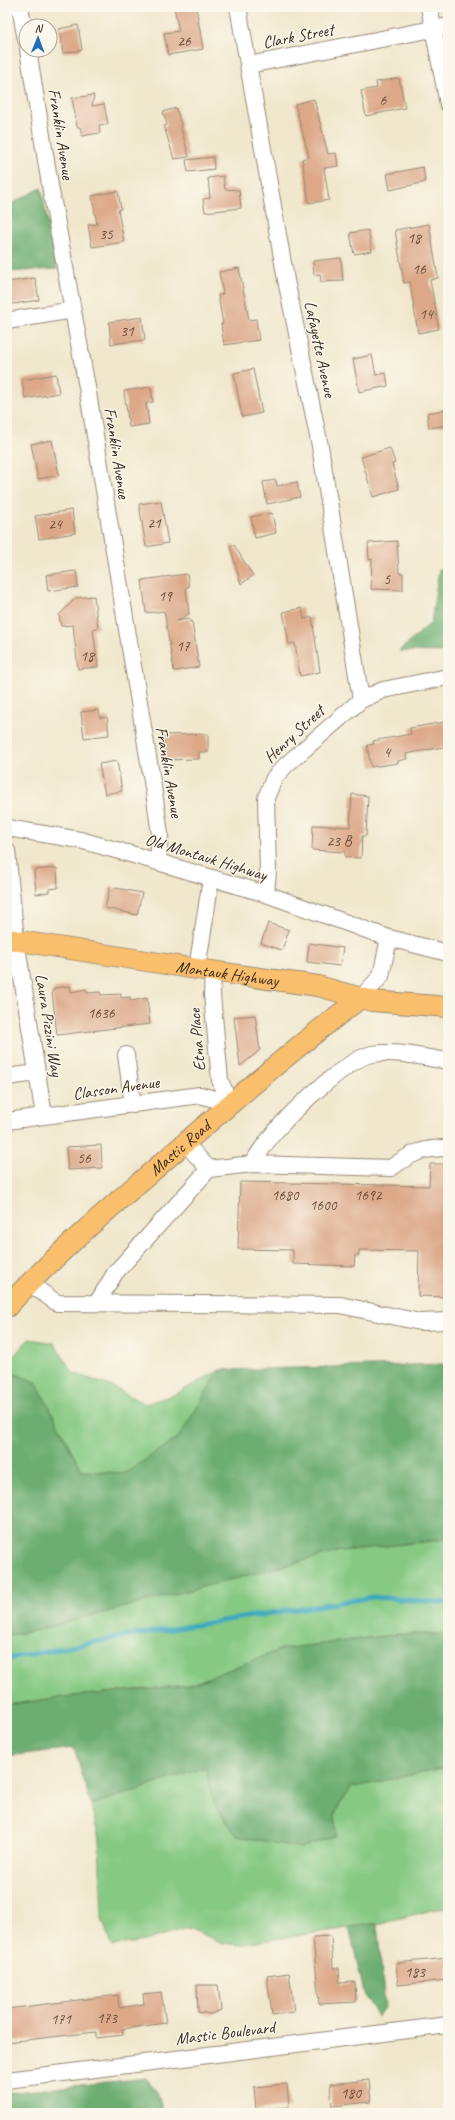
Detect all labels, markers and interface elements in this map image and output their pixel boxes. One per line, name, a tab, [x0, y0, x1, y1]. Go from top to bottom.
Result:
north arrow	[18, 18, 58, 58]
street label: Clark Street	[261, 18, 337, 53]
text: N	[35, 21, 44, 35]
house number: 26	[177, 32, 192, 51]
street label: Franklin Avenue	[43, 87, 79, 182]
house number: 6	[380, 91, 388, 110]
house number: 35	[99, 225, 114, 244]
house number: 18	[407, 229, 422, 248]
house number: 16	[412, 260, 427, 279]
street label: Lafayette Avenue	[300, 299, 341, 400]
house number: 14	[419, 305, 434, 324]
house number: 31	[120, 322, 135, 341]
street label: Franklin Avenue	[99, 406, 135, 501]
house number: 21	[147, 514, 162, 533]
house number: 24	[48, 515, 63, 534]
house number: 5	[384, 570, 392, 589]
house number: 19	[158, 587, 173, 606]
house number: 17	[176, 637, 191, 656]
house number: 18	[80, 647, 95, 666]
street label: Henry Street	[259, 699, 330, 767]
street label: Franklin Avenue	[151, 725, 188, 820]
house number: 4	[384, 743, 392, 762]
street label: Old Montauk Highway	[143, 829, 270, 886]
house number: 23 B	[327, 832, 353, 851]
street label: Montauk Highway	[175, 955, 281, 991]
street label: Laura Pizzini Way	[31, 972, 68, 1079]
house number: 1636	[87, 1004, 116, 1023]
street label: Etna Place	[184, 1006, 210, 1072]
street label: Classon Avenue	[72, 1071, 162, 1104]
street label: Mastic Road	[145, 1114, 216, 1180]
house number: 56	[77, 1149, 92, 1168]
house number: 1680	[271, 1186, 300, 1205]
house number: 1692	[354, 1186, 383, 1205]
house number: 1600	[309, 1196, 338, 1215]
house number: 183	[405, 1963, 426, 1982]
house number: 173	[97, 2009, 118, 2028]
house number: 171	[51, 2010, 72, 2029]
street label: Mastic Boulevard	[174, 2016, 278, 2050]
house number: 180	[341, 2084, 362, 2103]

